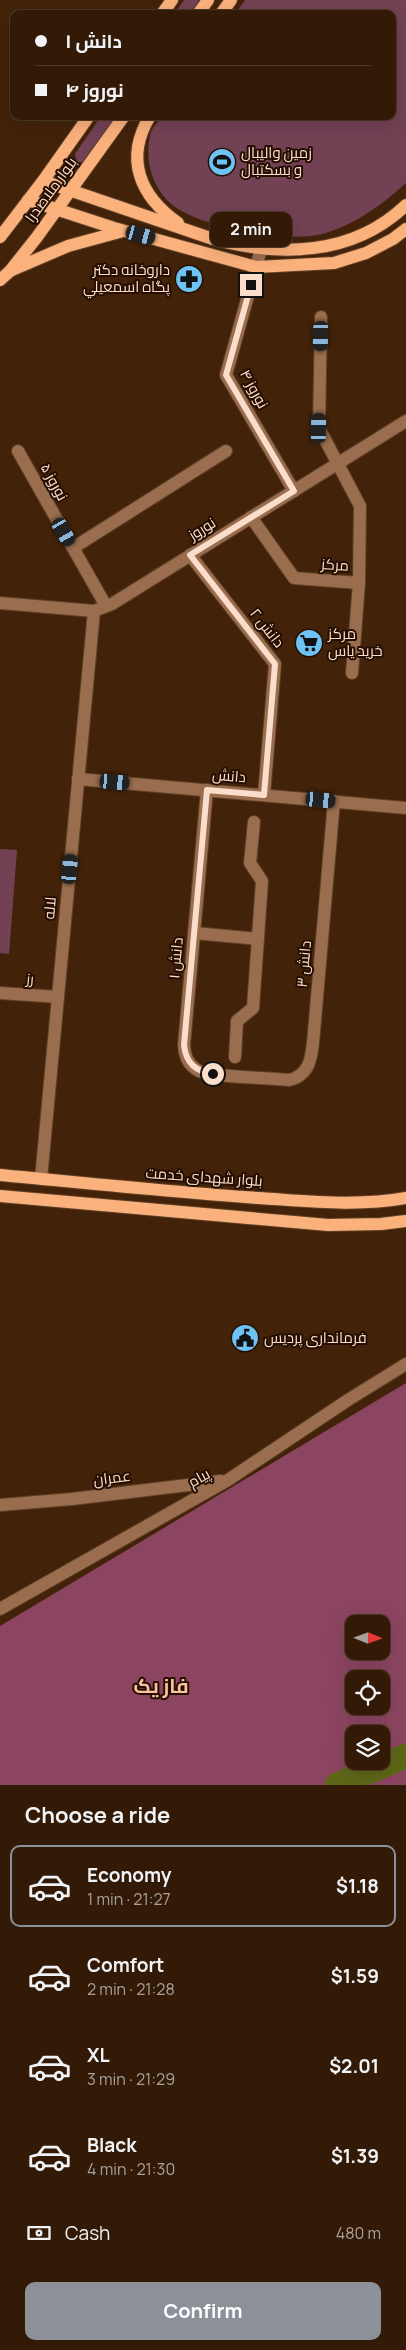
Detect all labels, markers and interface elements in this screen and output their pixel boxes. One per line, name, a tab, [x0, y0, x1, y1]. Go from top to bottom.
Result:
text: دانش ۱	[65, 28, 122, 54]
text: نوروز ۴	[65, 77, 124, 103]
place label: زمین والیبال و بسکتبال	[241, 142, 312, 180]
sports icon: زمین والیبال و بسکتبال	[207, 147, 237, 177]
street label: بلوار ملاصدرا	[20, 153, 82, 227]
callout: 2 min	[210, 212, 292, 248]
text: 2 min	[230, 218, 272, 240]
car	[124, 224, 157, 246]
place label: داروخانه دكتر پگاه اسمعيلي	[83, 259, 170, 299]
pharmacy icon: داروخانه دكتر پگاه اسمعيلي	[174, 264, 204, 294]
route end	[240, 274, 262, 296]
car	[313, 321, 328, 351]
street label: نوروز ۴	[235, 365, 274, 412]
car	[311, 413, 326, 443]
street label: نوروز ۵	[36, 459, 73, 504]
street label: نوروز	[183, 512, 219, 546]
car	[50, 515, 77, 549]
street label: مرکز	[319, 553, 350, 576]
street label: دانش ۲	[245, 604, 289, 652]
place label: مرکز خرید یاس	[327, 623, 382, 661]
supermarket icon: مرکز خرید یاس	[294, 628, 324, 658]
street label: دانش	[211, 764, 247, 787]
car	[99, 773, 130, 791]
car	[305, 791, 336, 809]
car	[61, 853, 78, 885]
street label: لاله	[38, 896, 61, 920]
street label: دانش ۱	[163, 936, 188, 980]
street label: دانش ۳	[291, 940, 316, 988]
street label: رز	[24, 968, 35, 989]
route start	[202, 1063, 224, 1085]
street label: بلوار شهدای خدمت	[145, 1162, 263, 1191]
public building icon: فرمانداری پردیس	[230, 1323, 260, 1353]
place label: فرمانداری پردیس	[264, 1327, 367, 1348]
street label: پیام	[184, 1463, 214, 1492]
street label: عمران	[92, 1465, 132, 1490]
north arrow	[345, 1615, 390, 1660]
map controls	[345, 1615, 390, 1770]
button: locate	[345, 1670, 390, 1715]
district label: فاز یک	[133, 1672, 189, 1699]
button: layers	[345, 1725, 390, 1770]
text: Choose a ride	[25, 1800, 170, 1830]
text: Economy	[87, 1862, 171, 1888]
icon: car	[27, 1864, 72, 1909]
text: $1.18	[336, 1873, 379, 1899]
text: 1 min · 21:27	[87, 1888, 171, 1910]
text: Comfort	[87, 1952, 164, 1978]
icon: car	[27, 1954, 72, 1999]
text: $1.59	[331, 1963, 379, 1989]
text: 2 min · 21:28	[87, 1978, 175, 2000]
text: XL	[87, 2042, 110, 2068]
icon: car	[27, 2044, 72, 2089]
text: $2.01	[329, 2053, 379, 2079]
text: 3 min · 21:29	[87, 2068, 175, 2090]
text: Black	[87, 2132, 136, 2158]
icon: car	[27, 2134, 72, 2179]
text: $1.39	[331, 2143, 379, 2169]
text: 4 min · 21:30	[87, 2158, 175, 2180]
icon: cash	[25, 2219, 53, 2247]
text: Cash	[65, 2220, 110, 2246]
text: 480 m	[336, 2222, 381, 2244]
button: Confirm	[25, 2282, 381, 2340]

